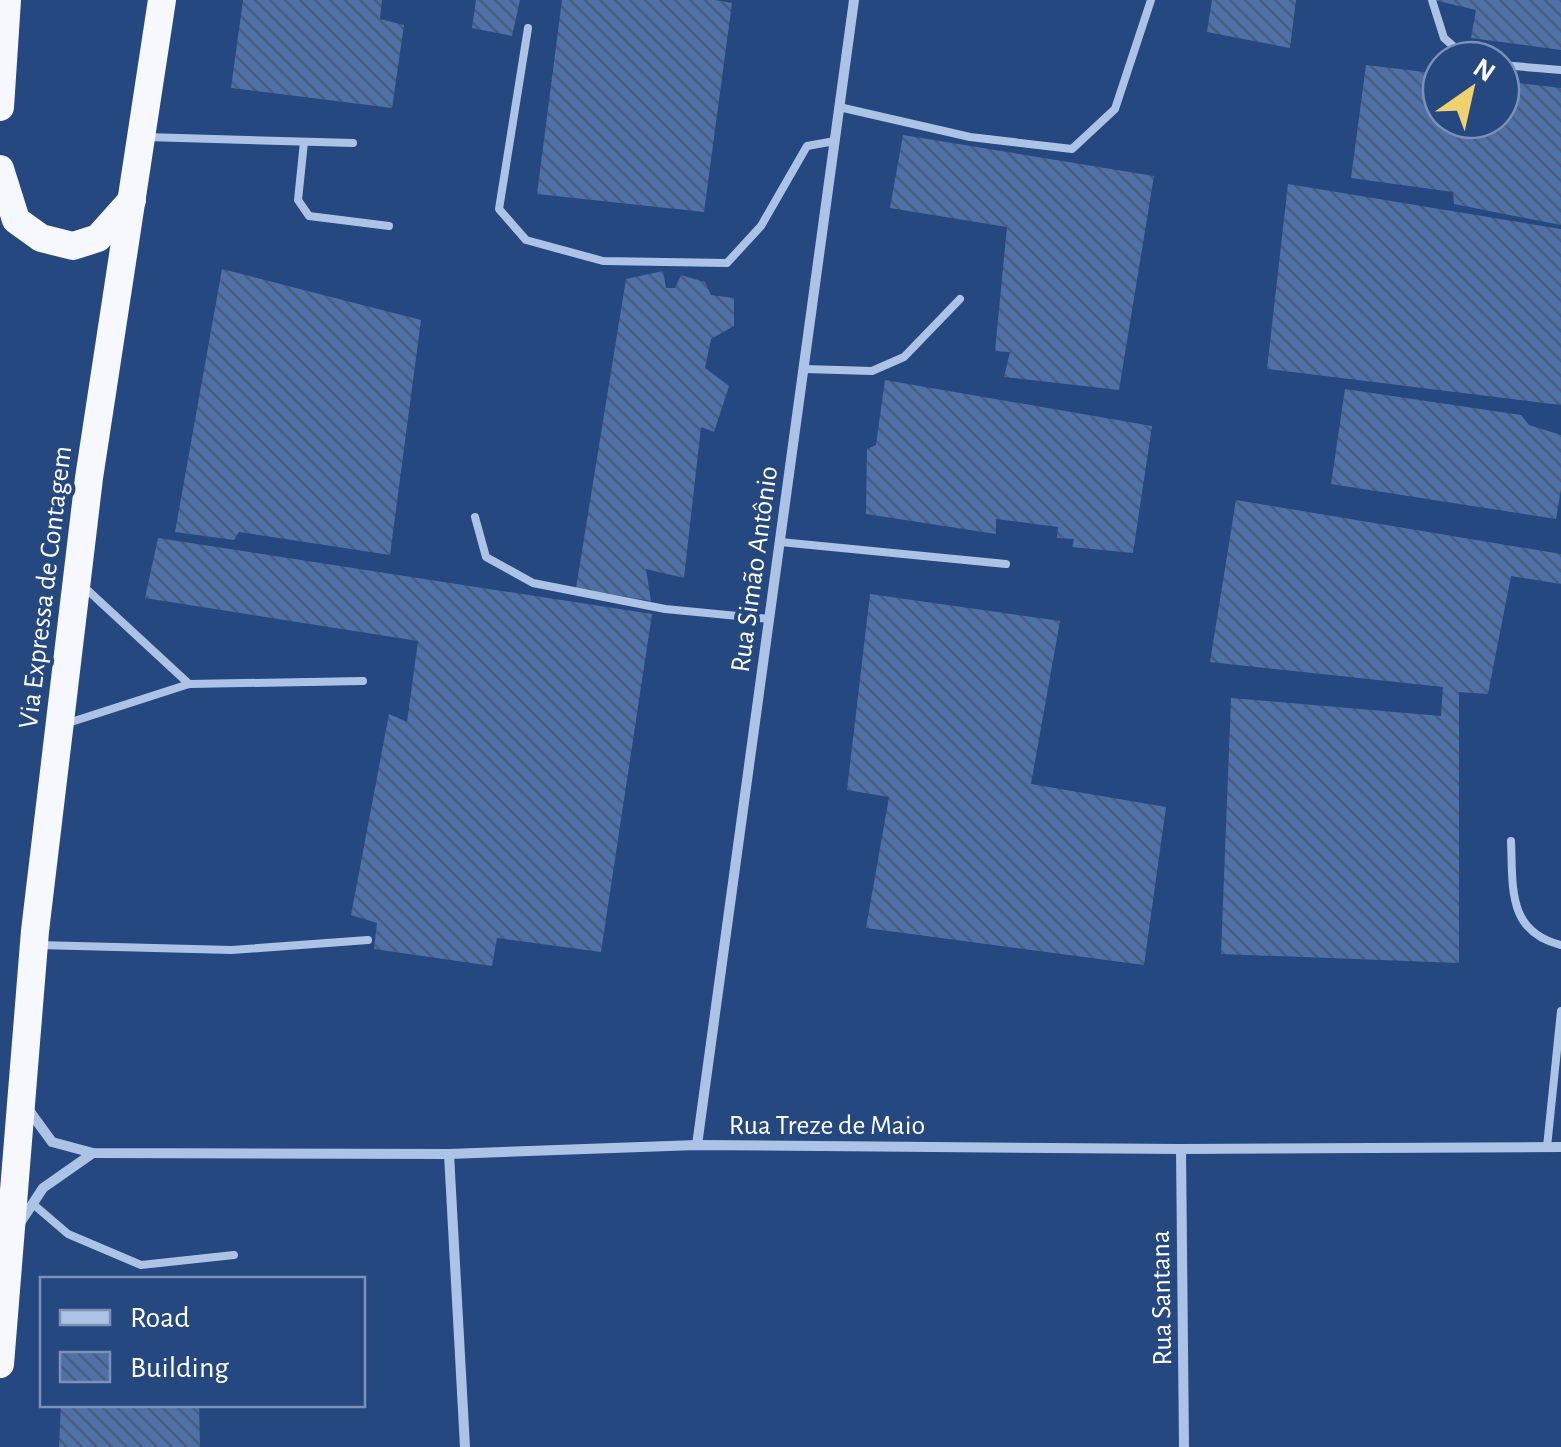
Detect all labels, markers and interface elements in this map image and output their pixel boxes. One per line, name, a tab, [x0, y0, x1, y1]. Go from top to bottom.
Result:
north arrow	[1421, 40, 1521, 140]
text: N	[1468, 54, 1500, 88]
street label: Via Expressa de Contagem	[15, 444, 77, 730]
street label: Rua Simão Antônio	[727, 464, 783, 674]
street label: Rua Treze de Maio	[729, 1112, 925, 1140]
street label: Rua Santana	[1147, 1230, 1177, 1366]
legend	[40, 1277, 365, 1407]
text: Road	[130, 1303, 190, 1333]
text: Building	[130, 1353, 229, 1383]

